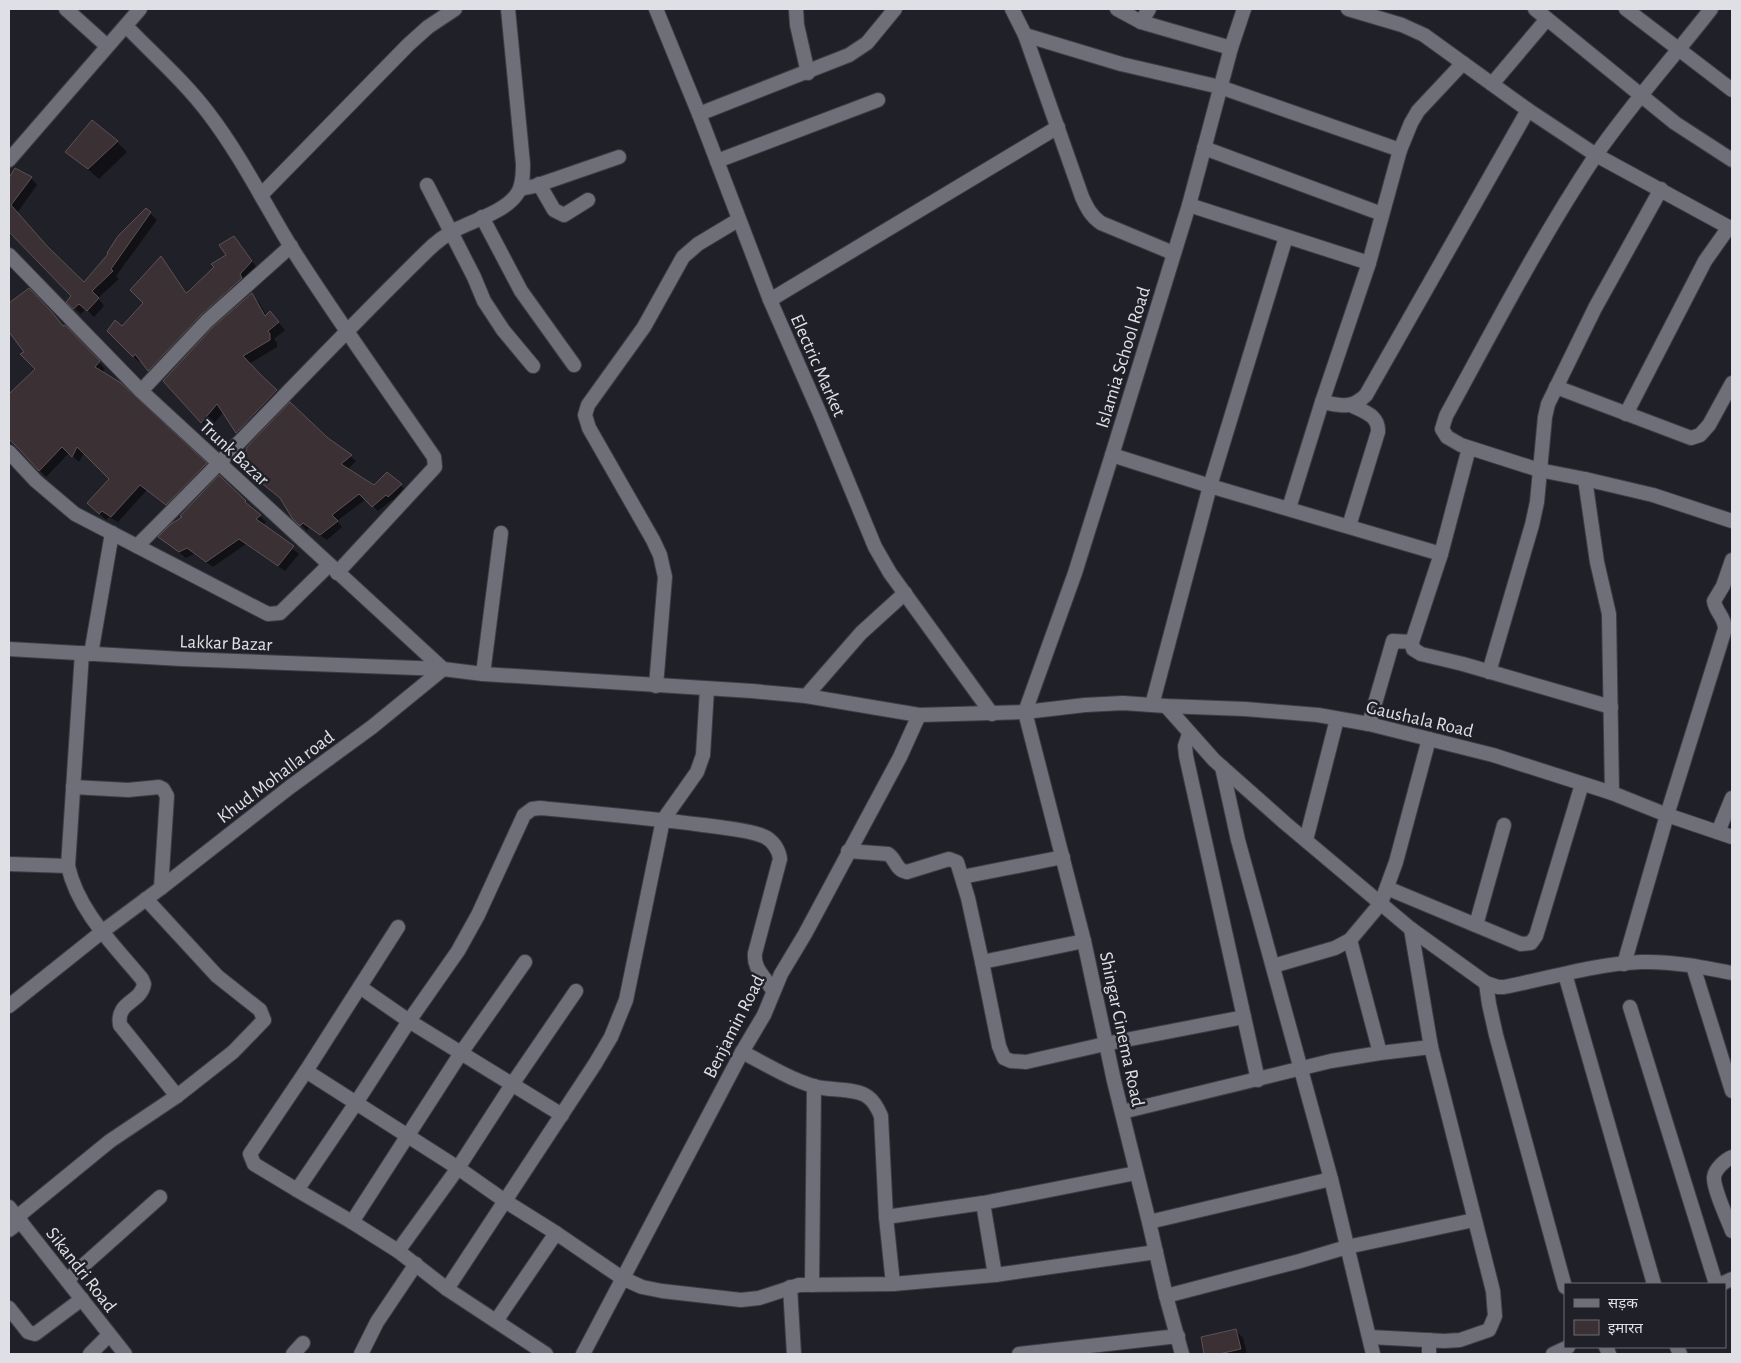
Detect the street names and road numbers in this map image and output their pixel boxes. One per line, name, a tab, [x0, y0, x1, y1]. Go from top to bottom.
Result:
street label: Islamia School Road	[1093, 284, 1154, 430]
street label: Electric Market	[787, 312, 849, 420]
street label: Trunk Bazar	[196, 417, 272, 490]
street label: Lakkar Bazar	[179, 632, 273, 655]
street label: Gaushala Road	[1364, 698, 1475, 741]
street label: Khud Mohalla road	[214, 727, 338, 827]
street label: Shingar Cinema Road	[1096, 950, 1147, 1109]
street label: Benjamin Road	[700, 972, 768, 1081]
street label: Sikandri Road	[42, 1224, 120, 1316]

